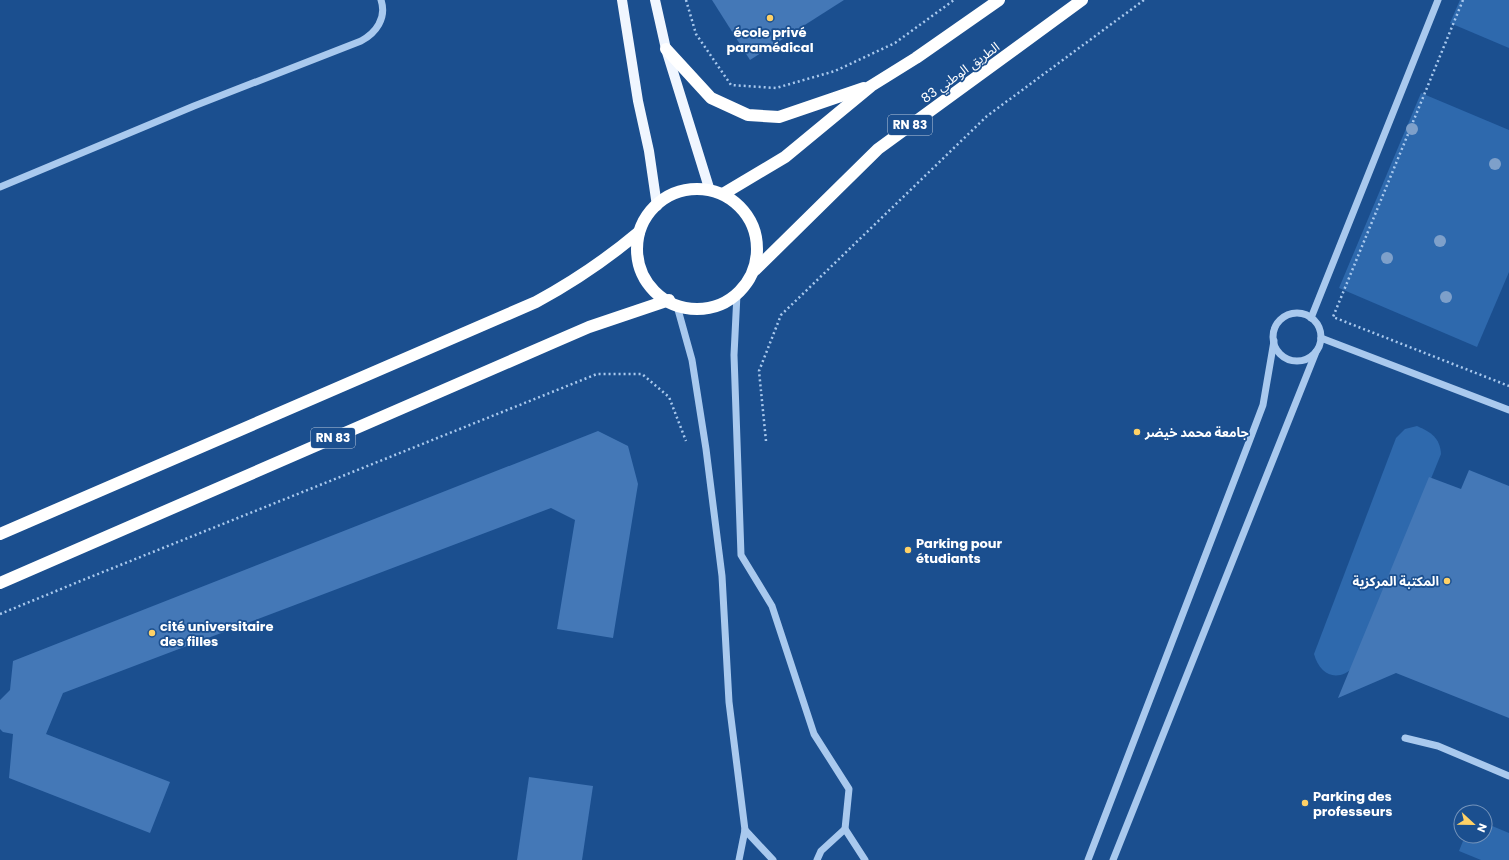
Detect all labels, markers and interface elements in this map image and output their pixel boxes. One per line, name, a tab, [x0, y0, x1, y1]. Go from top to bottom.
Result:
marker: école privé paramédical	[765, 13, 775, 23]
place label: école privé paramédical	[726, 23, 814, 57]
street label: الطريق الوطني 83	[917, 37, 1004, 108]
road number: RN 83	[888, 115, 932, 135]
place label: جامعة محمد خيضر	[1144, 423, 1249, 442]
marker: جامعة محمد خيضر	[1132, 427, 1142, 437]
road number: RN 83	[311, 428, 355, 448]
place label: Parking pour étudiants	[916, 534, 1003, 568]
marker: Parking pour étudiants	[903, 545, 913, 555]
place label: المكتبة المركزية	[1352, 572, 1439, 591]
marker: المكتبة المركزية	[1442, 576, 1452, 586]
place label: cité universitaire des filles	[160, 617, 273, 651]
marker: cité universitaire des filles	[147, 628, 157, 638]
place label: Parking des professeurs	[1313, 787, 1392, 821]
marker: Parking des professeurs	[1300, 798, 1310, 808]
north arrow	[1453, 804, 1493, 844]
text: N	[1473, 821, 1491, 835]

